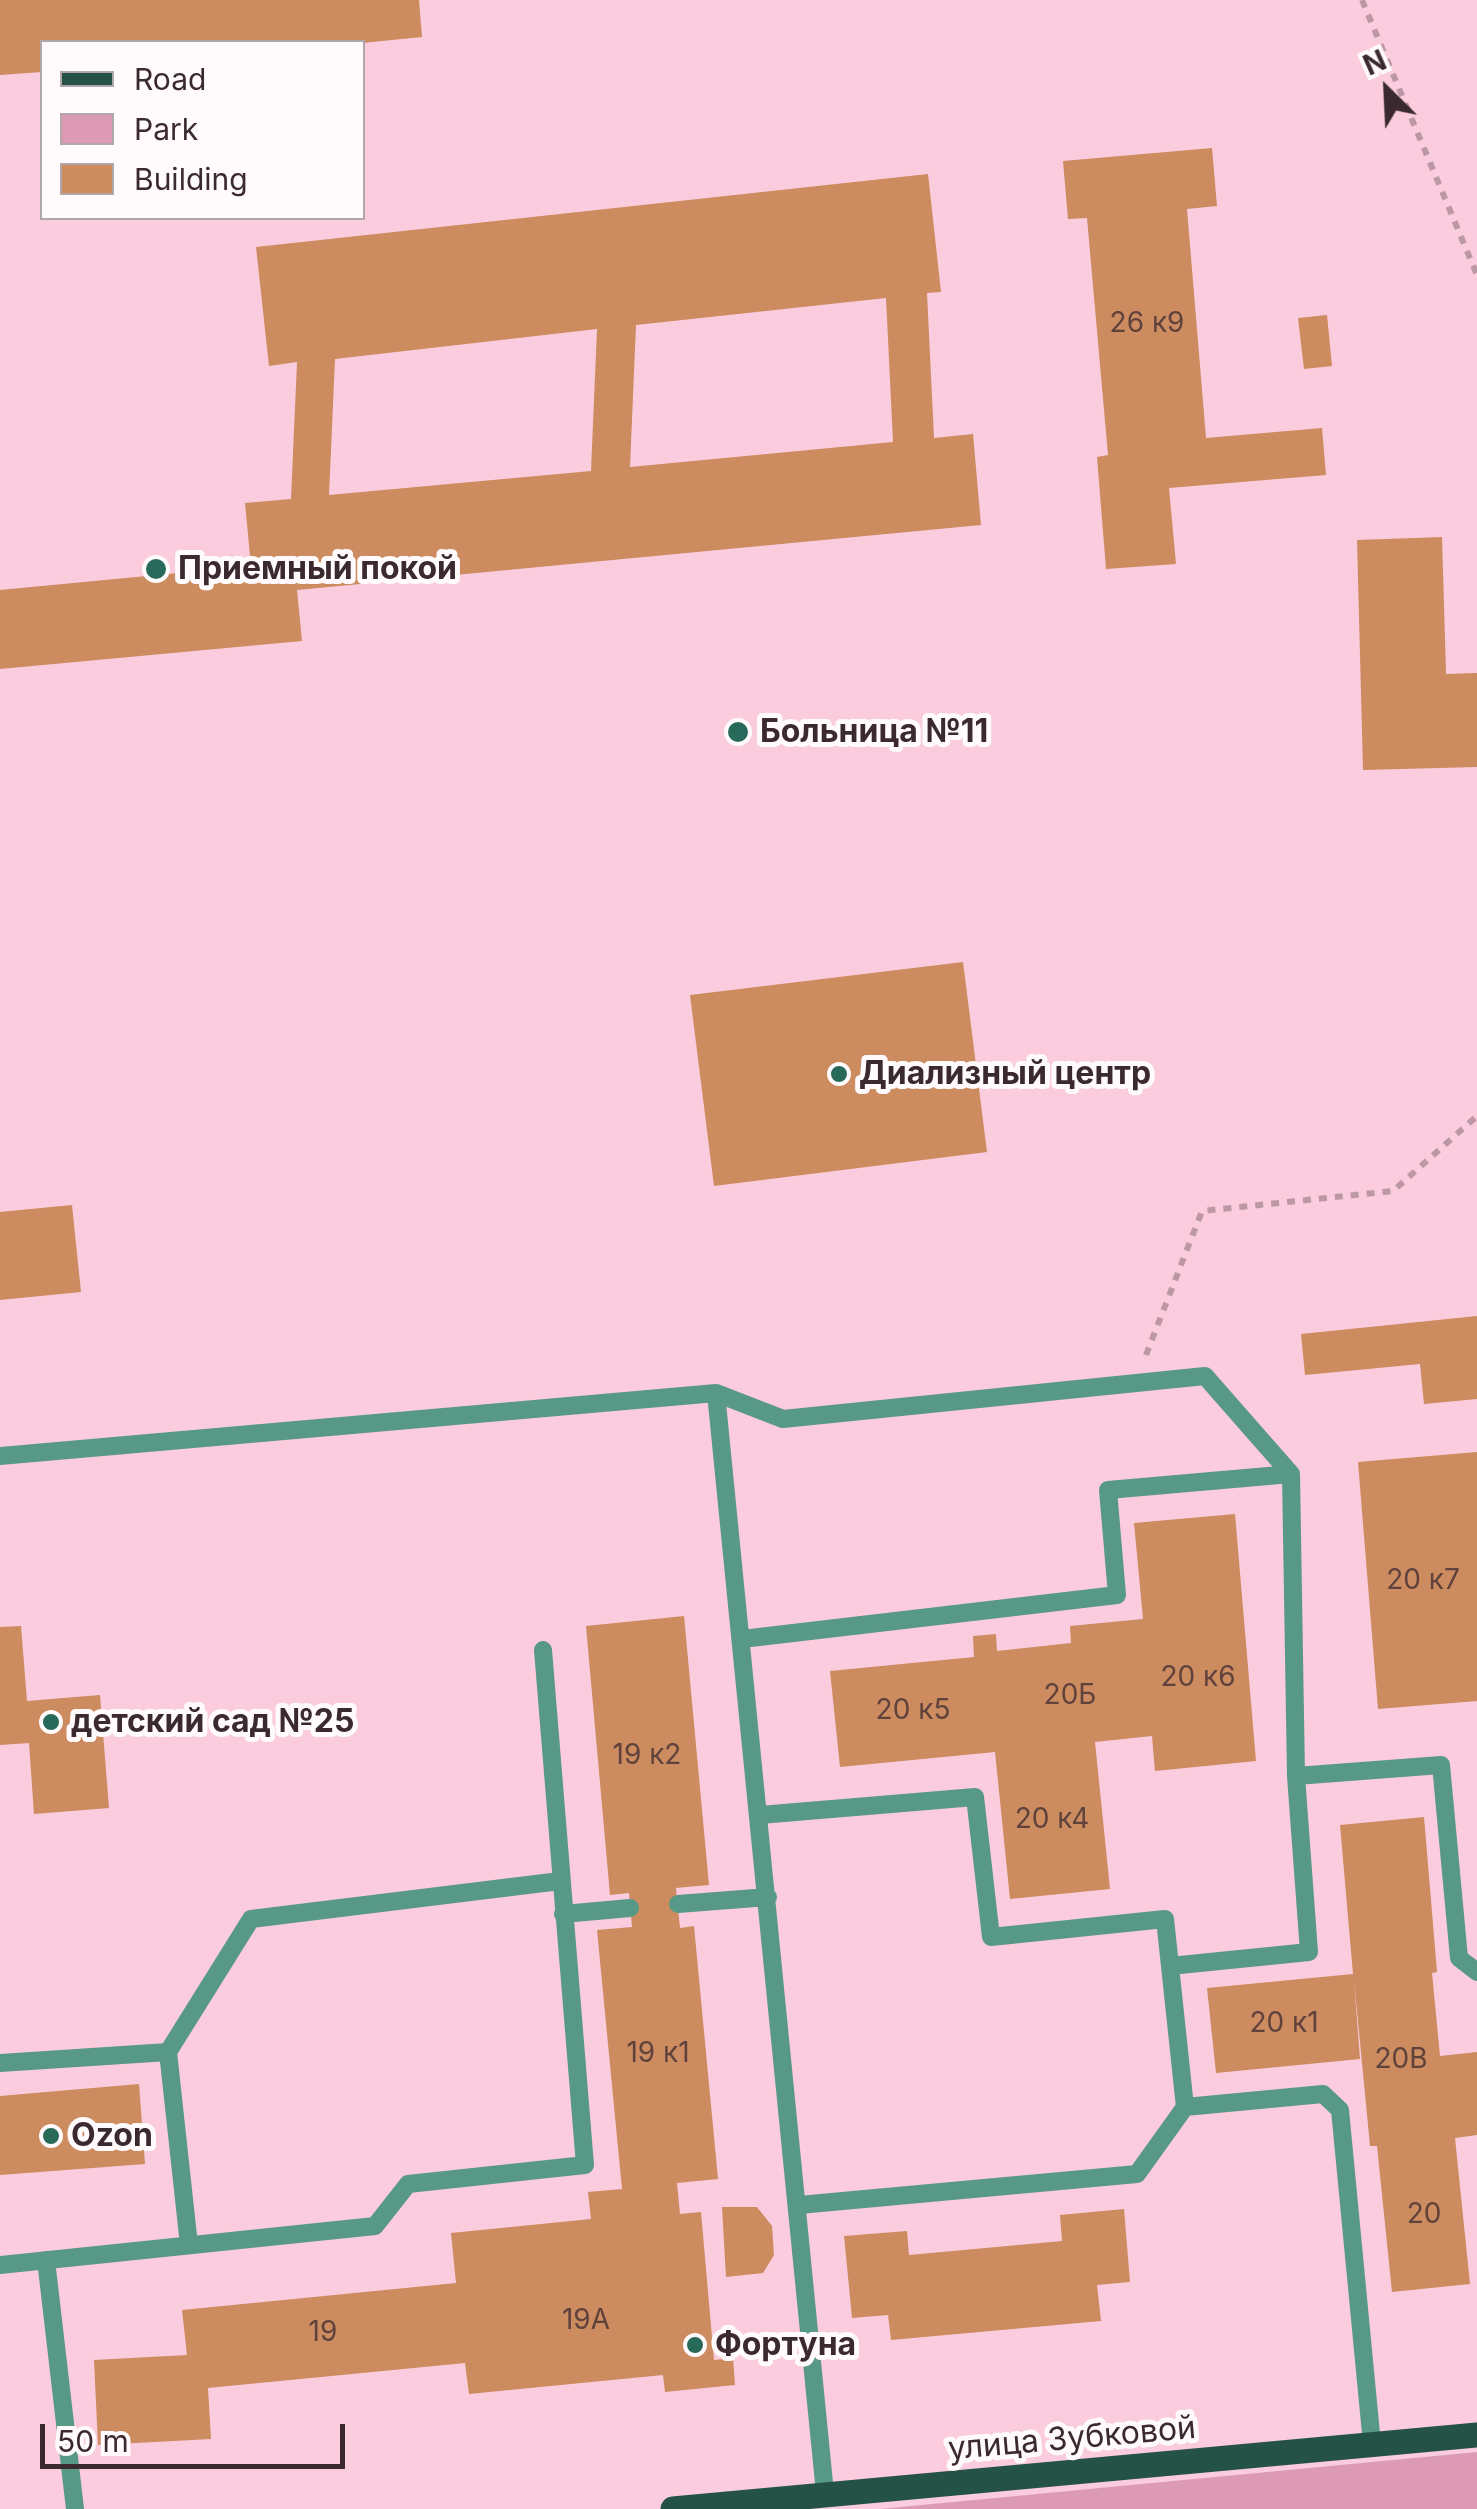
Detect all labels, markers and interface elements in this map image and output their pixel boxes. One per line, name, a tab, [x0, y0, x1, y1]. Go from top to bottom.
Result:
legend	[40, 40, 365, 220]
north arrow	[1337, 40, 1437, 140]
text: N	[1358, 43, 1391, 82]
text: Road	[134, 61, 206, 97]
text: Park	[134, 111, 198, 147]
text: Building	[134, 161, 248, 197]
house number: 26 к9	[1110, 307, 1184, 341]
place label: Приемный покой	[178, 550, 457, 588]
marker: Приемный покой	[143, 556, 169, 582]
place label: Больница №11	[760, 713, 988, 751]
marker: Больница №11	[725, 719, 751, 745]
place label: Диализный центр	[859, 1055, 1151, 1093]
marker: Диализный центр	[828, 1063, 850, 1085]
house number: 20 к7	[1386, 1564, 1460, 1598]
house number: 20 к6	[1160, 1661, 1236, 1695]
house number: 20Б	[1044, 1679, 1096, 1713]
house number: 20 к5	[876, 1694, 950, 1728]
place label: детский сад №25	[71, 1703, 354, 1741]
marker: детский сад №25	[40, 1711, 62, 1733]
house number: 19 к2	[613, 1739, 681, 1773]
house number: 20 к4	[1015, 1803, 1089, 1837]
house number: 20 к1	[1249, 2007, 1319, 2041]
house number: 19 к1	[626, 2037, 690, 2071]
house number: 20В	[1374, 2043, 1428, 2077]
place label: Ozon	[71, 2117, 153, 2155]
marker: Ozon	[40, 2125, 62, 2147]
house number: 20	[1407, 2198, 1441, 2232]
house number: 19А	[562, 2304, 610, 2338]
house number: 19	[309, 2316, 337, 2350]
place label: Фортуна	[715, 2326, 856, 2364]
marker: Фортуна	[684, 2334, 706, 2356]
scale bar	[45, 2404, 350, 2466]
street label: улица Зубковой	[946, 2409, 1198, 2469]
text: 50 m	[57, 2423, 129, 2459]

